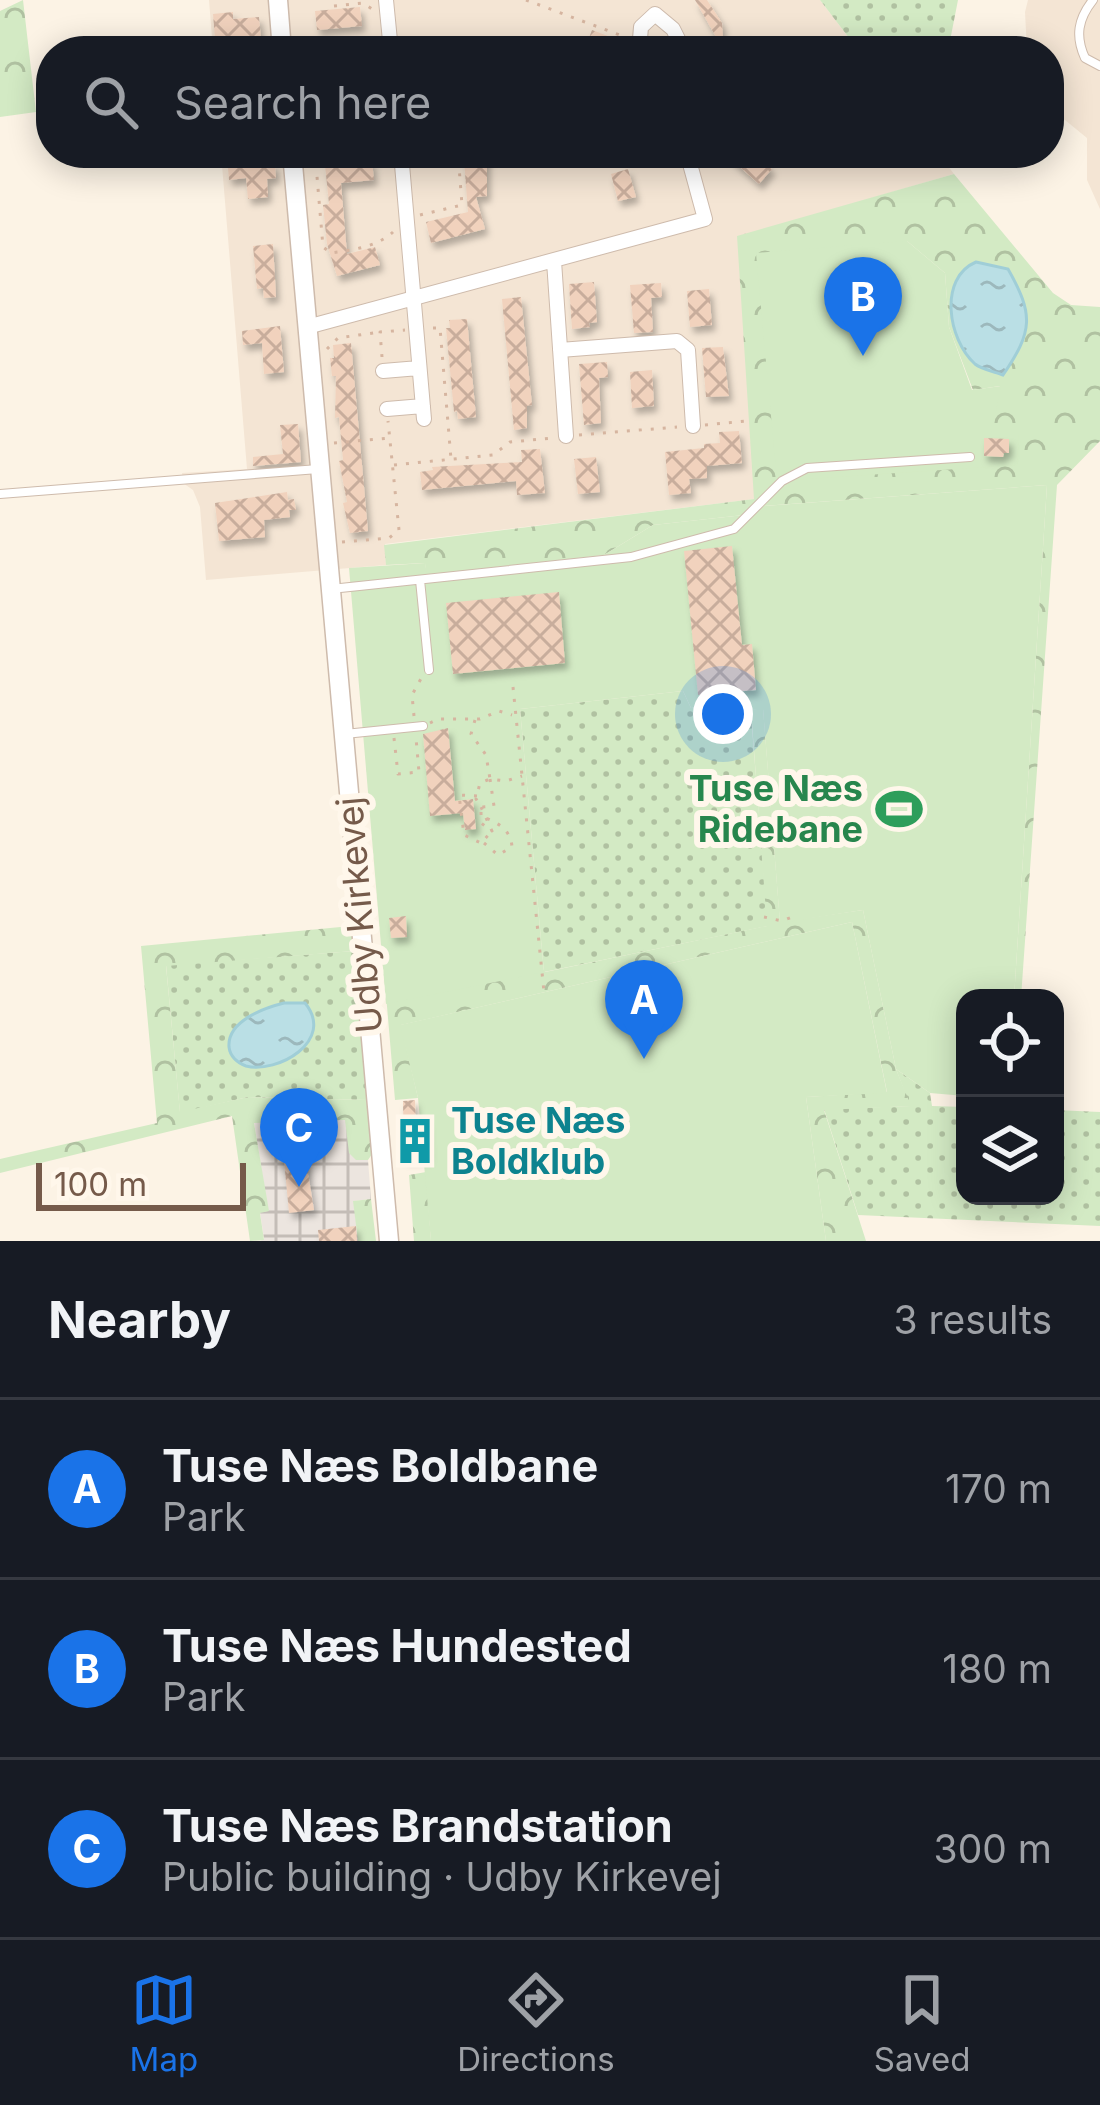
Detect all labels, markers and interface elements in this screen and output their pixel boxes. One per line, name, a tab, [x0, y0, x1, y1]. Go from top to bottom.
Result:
search box	[36, 36, 1064, 168]
icon: search	[78, 69, 144, 135]
text: Search here	[174, 75, 431, 130]
pin: B	[824, 257, 902, 356]
your location	[693, 684, 753, 744]
place label: Tuse Næs Ridebane	[689, 766, 863, 851]
sports icon: Tuse Næs Ridebane	[874, 784, 924, 834]
street label: Udby Kirkevej	[327, 795, 391, 1035]
pin: A	[605, 960, 683, 1059]
map controls	[956, 989, 1064, 1205]
button: locate	[956, 989, 1064, 1097]
pin: C	[260, 1088, 338, 1187]
button: layers	[956, 1097, 1064, 1205]
place label: Tuse Næs Boldklub	[451, 1098, 625, 1183]
building icon: Tuse Næs Boldklub	[390, 1116, 440, 1166]
scale bar	[36, 1157, 246, 1210]
text: 100 m	[54, 1164, 147, 1204]
text: Nearby	[48, 1289, 231, 1350]
text: 3 results	[894, 1296, 1052, 1343]
text: Tuse Næs Boldbane	[162, 1438, 598, 1493]
text: A	[72, 1465, 102, 1512]
text: 170 m	[945, 1465, 1052, 1512]
text: Park	[162, 1493, 246, 1540]
text: Tuse Næs Hundested	[162, 1618, 632, 1673]
text: B	[74, 1645, 100, 1692]
text: 180 m	[942, 1645, 1052, 1692]
text: Park	[162, 1673, 246, 1720]
text: Tuse Næs Brandstation	[162, 1798, 673, 1853]
text: C	[73, 1825, 101, 1872]
text: 300 m	[934, 1825, 1052, 1872]
text: Public building · Udby Kirkevej	[162, 1853, 722, 1900]
tab: Map	[130, 1967, 198, 2079]
tab: Directions	[457, 1967, 615, 2079]
tab: Saved	[874, 1967, 970, 2079]

